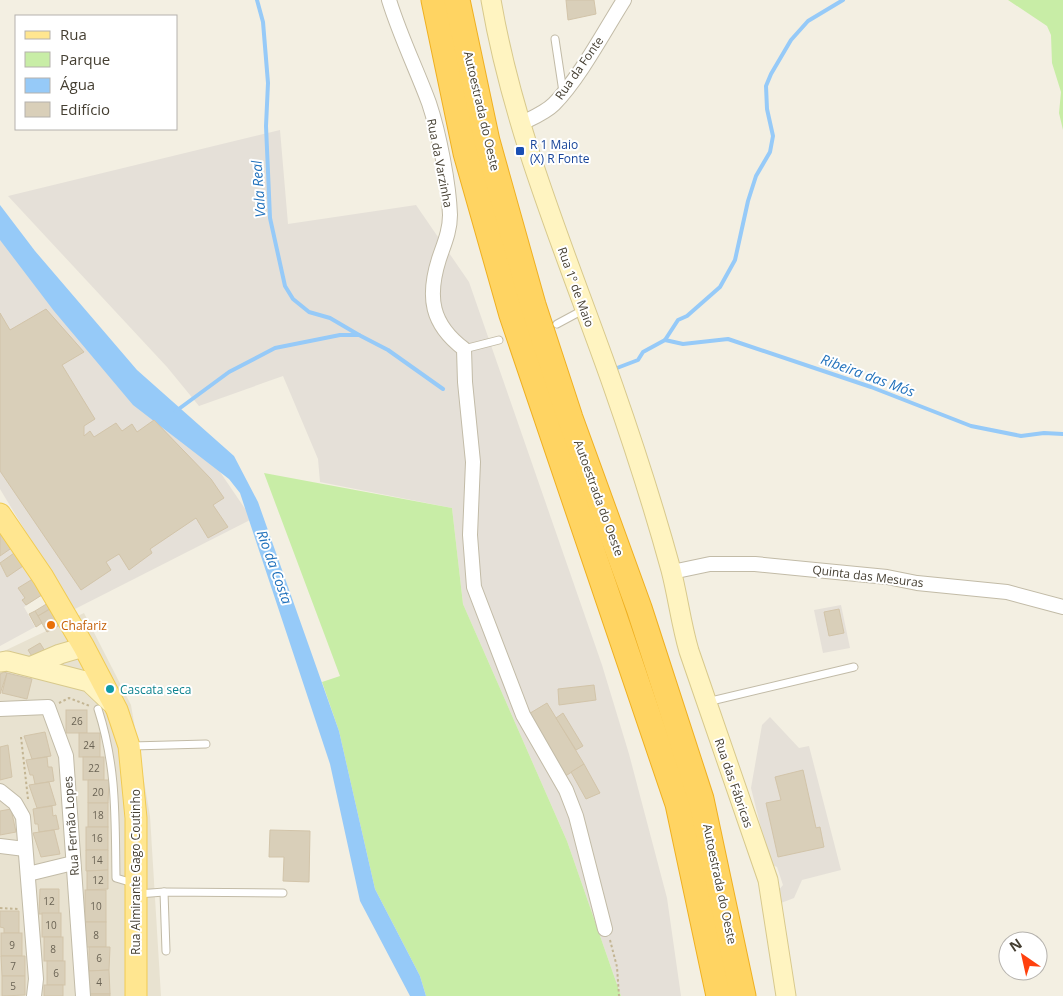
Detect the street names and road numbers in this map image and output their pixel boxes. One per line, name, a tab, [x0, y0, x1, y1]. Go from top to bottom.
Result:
street label: Rua da Fonte	[551, 33, 607, 103]
street label: Autoestrada do Oeste	[460, 49, 504, 173]
street label: Rua da Varzinha	[423, 117, 457, 209]
street label: Rua 1º de Maio	[554, 245, 598, 329]
street label: Autoestrada do Oeste	[570, 438, 628, 559]
street label: Quinta das Mesuras	[811, 561, 925, 591]
street label: Rua das Fábricas	[711, 736, 757, 830]
street label: Rua Fernão Lopes	[59, 775, 83, 876]
street label: Rua Almirante Gago Coutinho	[127, 789, 144, 955]
street label: Autoestrada do Oeste	[699, 822, 741, 946]

